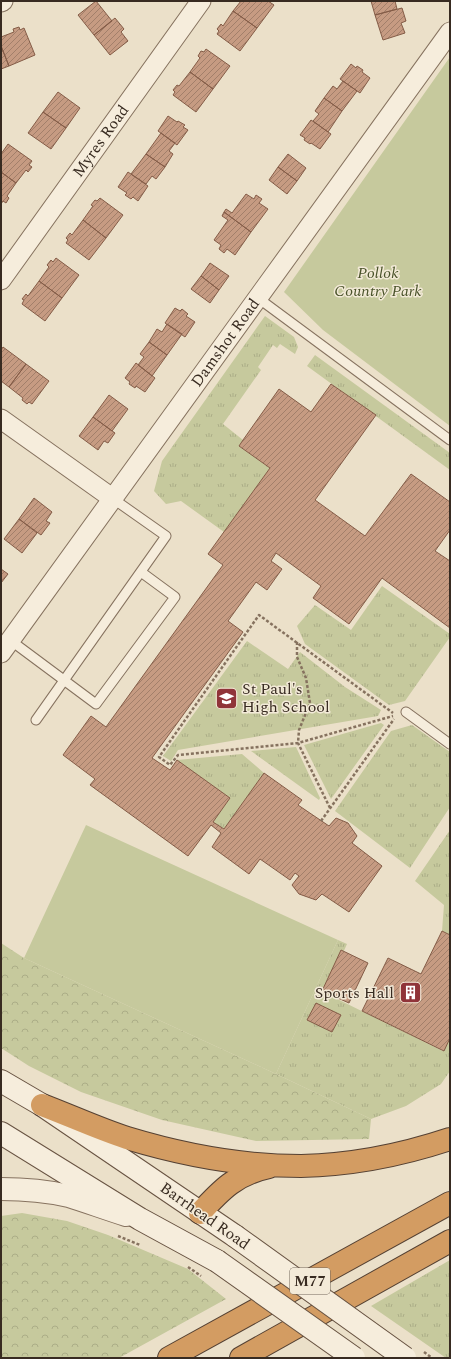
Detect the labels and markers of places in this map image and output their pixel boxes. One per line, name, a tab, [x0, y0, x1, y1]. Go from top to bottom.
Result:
place label: St Paul's High School	[242, 677, 330, 719]
school or university icon: St Paul's High School	[213, 685, 239, 711]
building icon: Sports Hall	[397, 980, 423, 1006]
place label: Sports Hall	[315, 981, 394, 1005]

